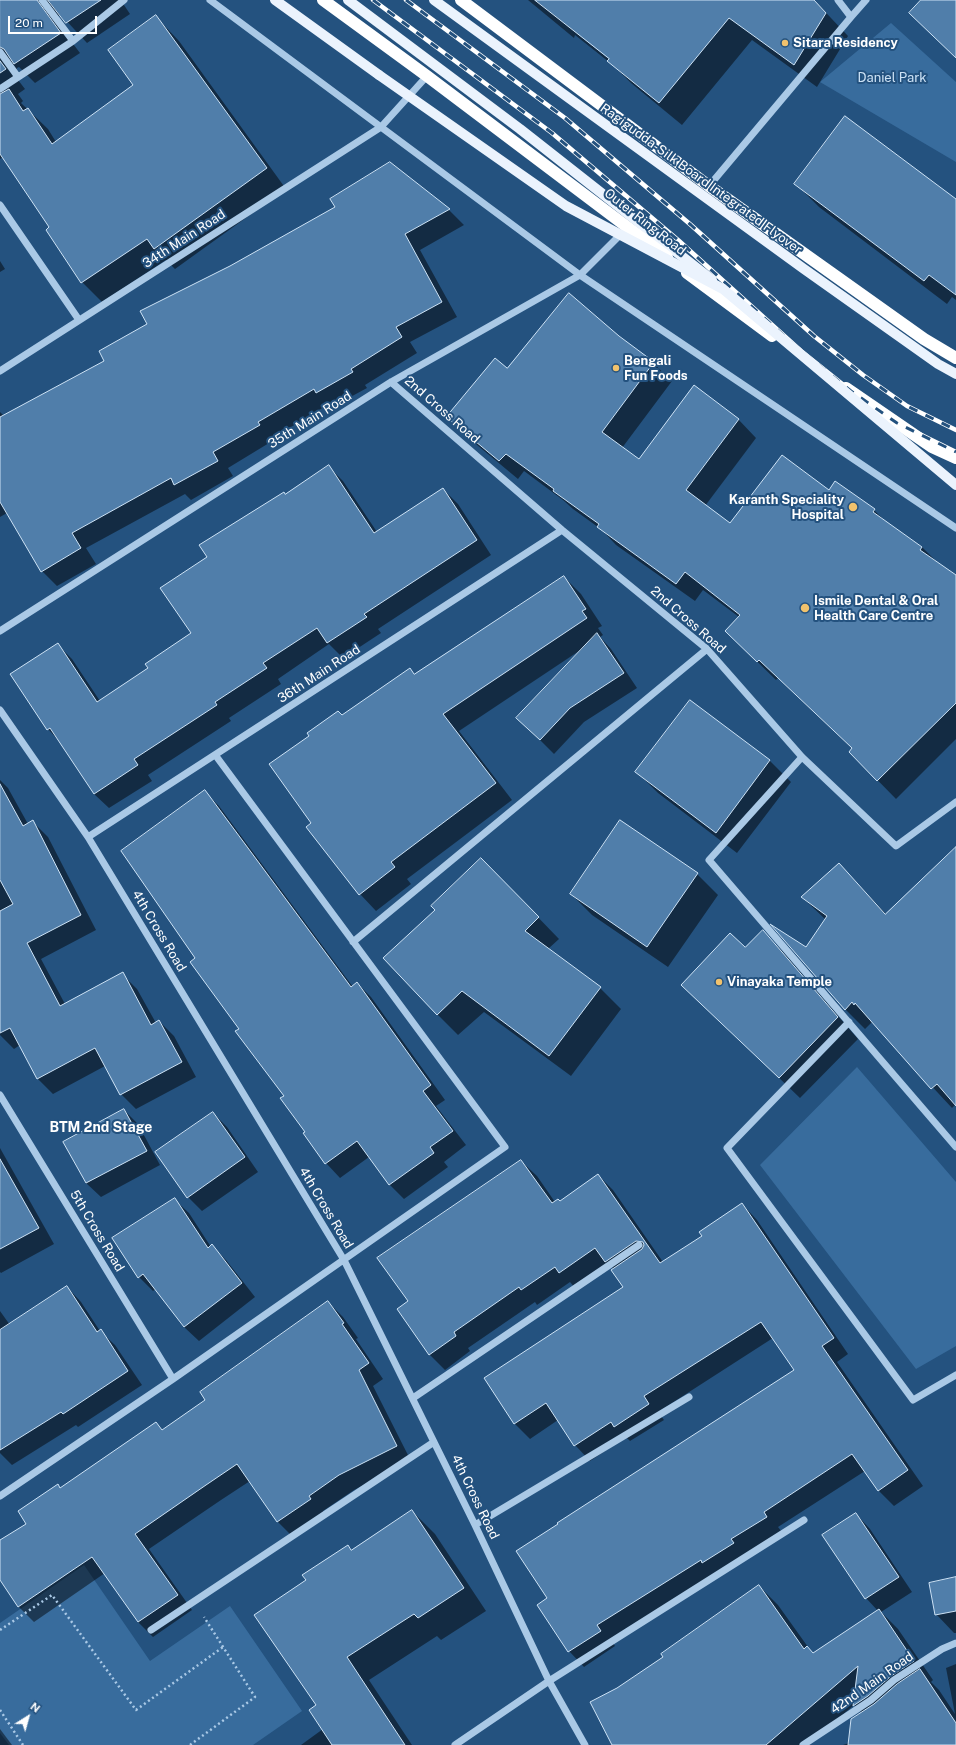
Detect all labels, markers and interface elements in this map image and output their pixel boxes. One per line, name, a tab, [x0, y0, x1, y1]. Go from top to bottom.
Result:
scale bar	[10, 8, 99, 34]
text: 20 m	[15, 16, 43, 30]
place label: Sitara Residency	[793, 35, 898, 51]
marker: Sitara Residency	[780, 38, 790, 48]
park label: Daniel Park	[857, 70, 927, 86]
street label: Ragigudda-Silk Board Integrated Flyover	[597, 100, 805, 258]
street label: Outer Ring Road	[601, 185, 689, 259]
street label: 34th Main Road	[140, 206, 228, 272]
place label: Bengali Fun Foods	[624, 353, 688, 384]
marker: Bengali Fun Foods	[611, 363, 621, 373]
street label: 2nd Cross Road	[401, 373, 483, 447]
street label: 35th Main Road	[265, 388, 355, 452]
place label: Karanth Speciality Hospital	[729, 492, 844, 523]
marker: Karanth Speciality Hospital	[847, 501, 859, 513]
street label: 2nd Cross Road	[647, 583, 729, 657]
place label: Ismile Dental & Oral Health Care Centre	[814, 593, 938, 624]
marker: Ismile Dental & Oral Health Care Centre	[799, 602, 811, 614]
street label: 36th Main Road	[275, 642, 363, 706]
street label: 4th Cross Road	[129, 887, 189, 975]
place label: Vinayaka Temple	[727, 974, 832, 990]
marker: Vinayaka Temple	[714, 977, 724, 987]
district label: BTM 2nd Stage	[50, 1120, 152, 1136]
street label: 4th Cross Road	[296, 1164, 356, 1252]
street label: 5th Cross Road	[67, 1187, 127, 1275]
street label: 4th Cross Road	[448, 1452, 502, 1542]
street label: 42nd Main Road	[827, 1649, 917, 1717]
north arrow	[8, 1697, 48, 1737]
text: N	[28, 1700, 42, 1715]

